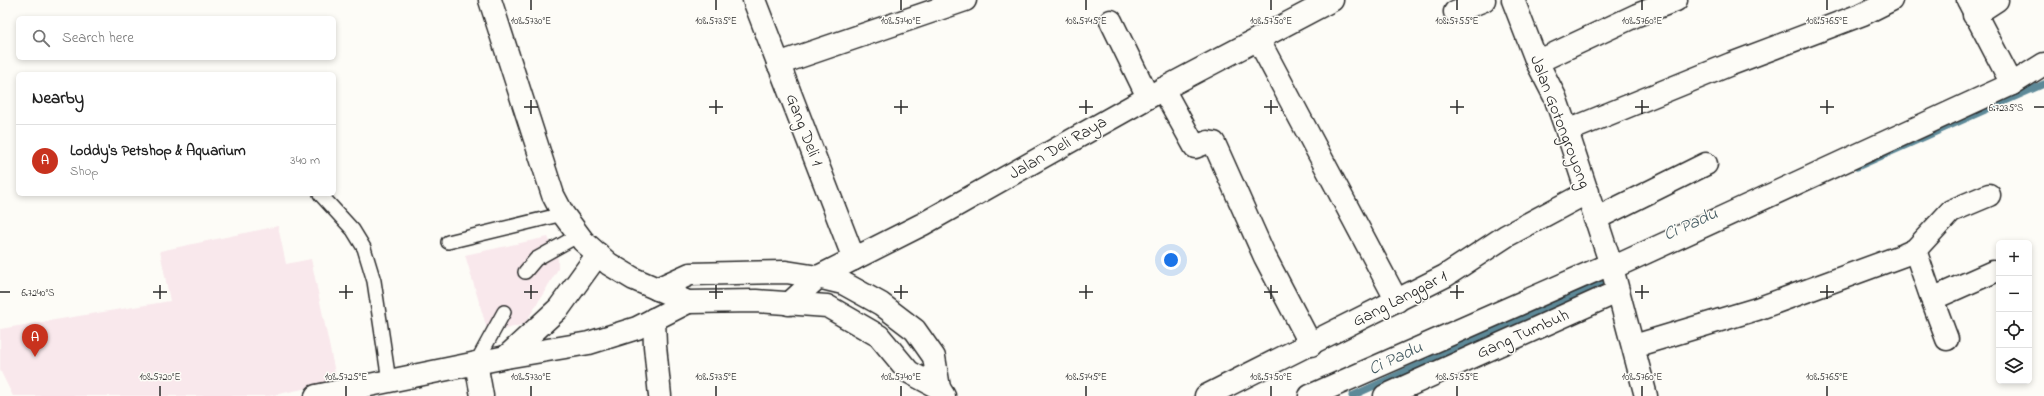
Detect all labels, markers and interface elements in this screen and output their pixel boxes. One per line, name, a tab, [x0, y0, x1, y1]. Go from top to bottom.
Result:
text: 108.5730°E	[511, 14, 551, 29]
text: 108.5735°E	[695, 14, 737, 29]
text: 108.5740°E	[881, 14, 921, 29]
text: 108.5745°E	[1065, 14, 1107, 29]
text: 108.5750°E	[1250, 14, 1292, 29]
text: 108.5755°E	[1435, 14, 1479, 29]
text: 108.5760°E	[1622, 14, 1662, 29]
text: 108.5765°E	[1806, 14, 1848, 29]
search box	[16, 16, 336, 60]
icon: search	[30, 27, 52, 49]
text: Search here	[62, 27, 134, 49]
street label: Jalan Gotongroyong	[1521, 52, 1597, 193]
text: Nearby	[32, 86, 84, 111]
street label: Gang Deli 1	[777, 90, 829, 171]
text: 6.7235°S	[1989, 101, 2024, 116]
street label: Jalan Deli Raya	[1004, 110, 1112, 187]
text: Loddy's Petshop & Aquarium	[70, 140, 246, 162]
text: A	[41, 151, 49, 170]
text: 340 m	[290, 151, 320, 170]
text: Shop	[70, 162, 98, 181]
water label: Ci Padu	[1660, 202, 1722, 248]
map controls	[1996, 240, 2032, 384]
button: +	[1996, 240, 2032, 276]
your location	[1161, 250, 1181, 270]
street label: Gang Langgar 1	[1348, 264, 1453, 335]
button: −	[1996, 276, 2032, 312]
text: 6.7240°S	[21, 286, 55, 301]
street label: Gang Tumbuh	[1473, 303, 1574, 367]
button: locate	[1996, 312, 2032, 348]
pin: A	[22, 324, 48, 357]
water label: Ci Padu	[1365, 335, 1427, 383]
button: layers	[1996, 348, 2032, 384]
text: 108.5720°E	[139, 370, 181, 385]
text: 108.5725°E	[325, 370, 367, 385]
text: 108.5730°E	[511, 370, 551, 385]
text: 108.5735°E	[695, 370, 737, 385]
text: 108.5740°E	[881, 370, 921, 385]
text: 108.5745°E	[1065, 370, 1107, 385]
text: 108.5750°E	[1250, 370, 1292, 385]
text: 108.5755°E	[1435, 370, 1479, 385]
text: 108.5760°E	[1622, 370, 1662, 385]
text: 108.5765°E	[1806, 370, 1848, 385]

